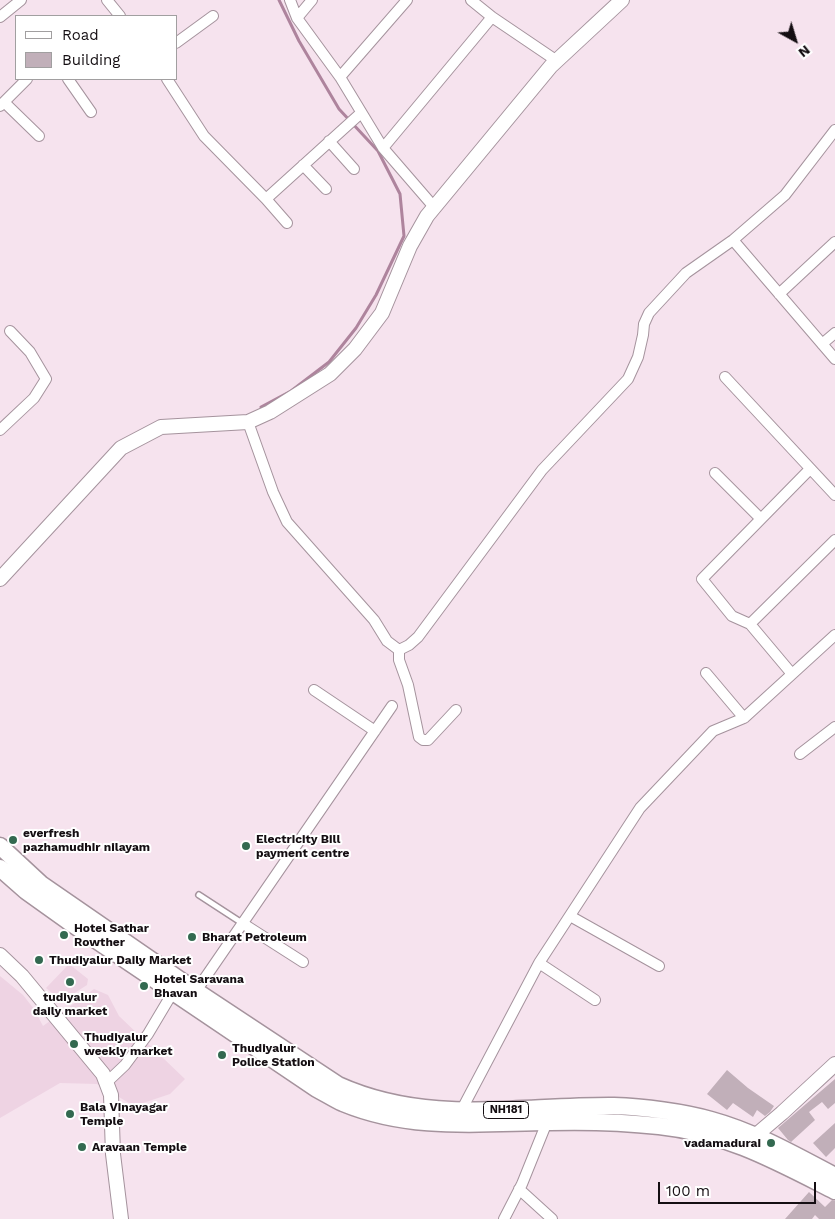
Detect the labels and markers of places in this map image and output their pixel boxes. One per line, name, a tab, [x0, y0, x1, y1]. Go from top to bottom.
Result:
place label: everfresh pazhamudhir nilayam	[23, 826, 150, 854]
place label: Electricity Bill payment centre	[256, 832, 350, 860]
marker: everfresh pazhamudhir nilayam	[7, 834, 19, 846]
marker: Electricity Bill payment centre	[240, 840, 252, 852]
place label: Hotel Sathar Rowther	[74, 921, 149, 949]
marker: Hotel Sathar Rowther	[58, 929, 70, 941]
place label: Bharat Petroleum	[202, 930, 307, 944]
marker: Bharat Petroleum	[186, 931, 198, 943]
place label: Thudiyalur Daily Market	[49, 953, 191, 967]
marker: Thudiyalur Daily Market	[33, 954, 45, 966]
place label: Hotel Saravana Bhavan	[154, 972, 244, 1000]
marker: tudiyalur daily market	[64, 976, 76, 988]
marker: Hotel Saravana Bhavan	[138, 980, 150, 992]
place label: tudiyalur daily market	[33, 990, 107, 1018]
place label: Thudiyalur weekly market	[84, 1030, 173, 1058]
marker: Thudiyalur weekly market	[68, 1038, 80, 1050]
place label: Thudiyalur Police Station	[232, 1041, 315, 1069]
marker: Thudiyalur Police Station	[216, 1049, 228, 1061]
place label: Bala Vinayagar Temple	[80, 1100, 168, 1128]
marker: Bala Vinayagar Temple	[64, 1108, 76, 1120]
place label: vadamadurai	[684, 1136, 761, 1150]
marker: vadamadurai	[765, 1137, 777, 1149]
place label: Aravaan Temple	[92, 1140, 187, 1154]
marker: Aravaan Temple	[76, 1141, 88, 1153]

